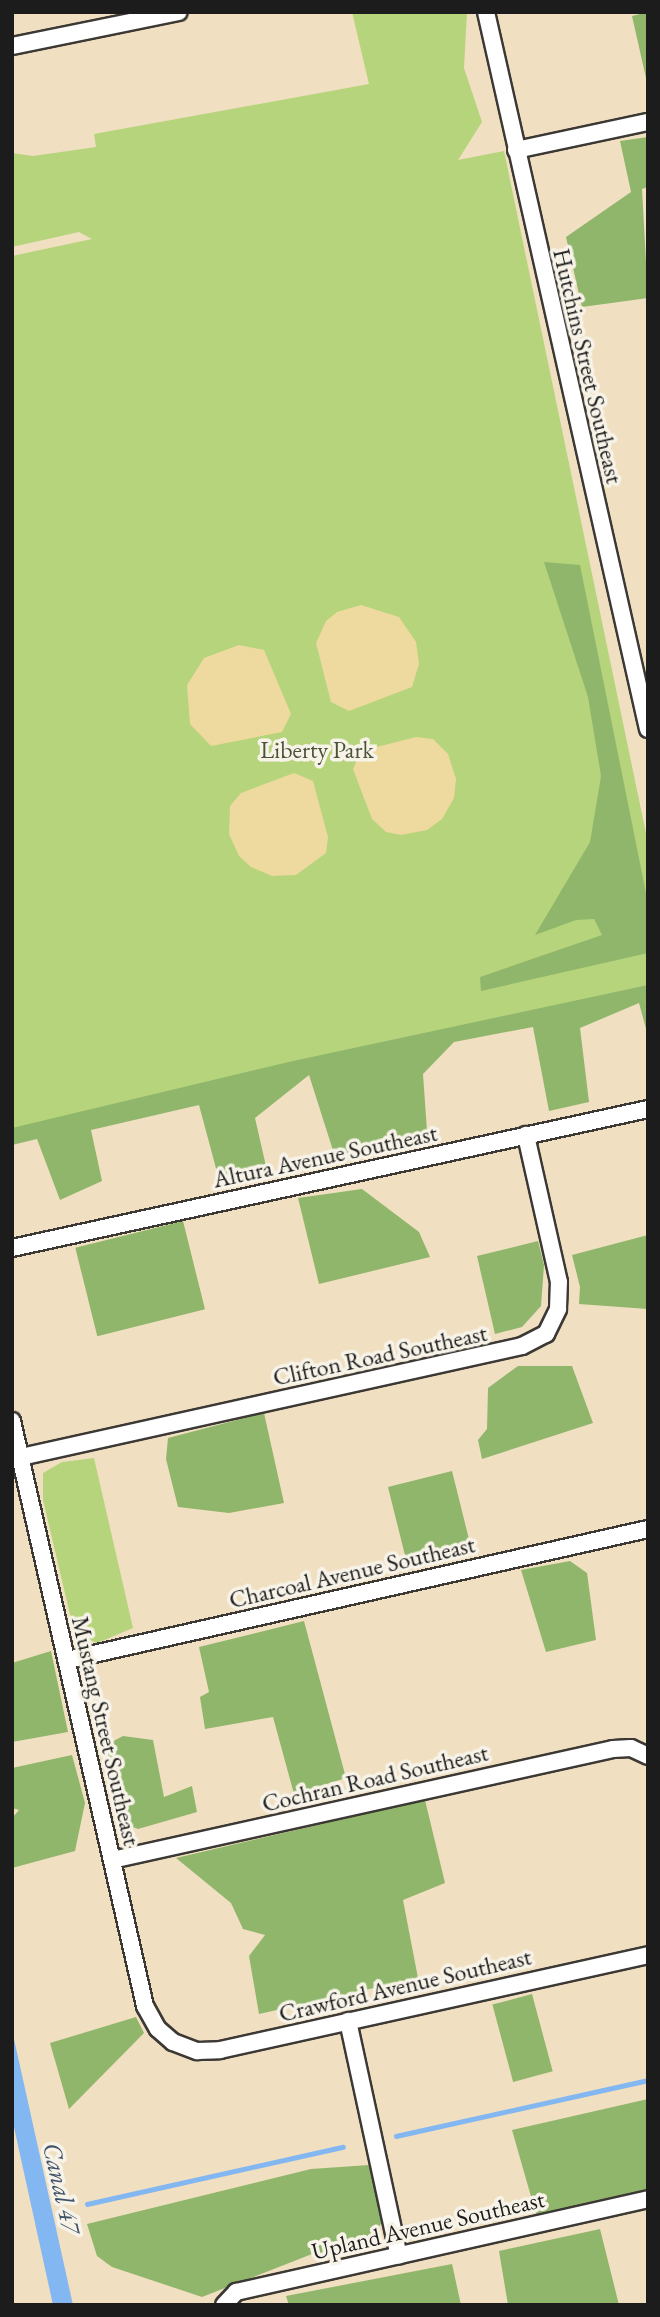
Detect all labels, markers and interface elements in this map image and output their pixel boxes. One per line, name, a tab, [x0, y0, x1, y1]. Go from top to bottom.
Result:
street label: Hutchins Street Southeast	[547, 246, 629, 486]
park label: Liberty Park	[260, 736, 374, 764]
street label: Altura Avenue Southeast	[210, 1118, 440, 1194]
street label: Clifton Road Southeast	[270, 1318, 490, 1392]
street label: Charcoal Avenue Southeast	[226, 1530, 478, 1614]
street label: Mustang Street Southeast	[66, 1614, 146, 1848]
street label: Cochran Road Southeast	[259, 1738, 491, 1818]
street label: Crawford Avenue Southeast	[276, 1942, 534, 2028]
water label: Canal 47	[35, 2140, 87, 2236]
street label: Upland Avenue Southeast	[309, 2184, 547, 2266]

